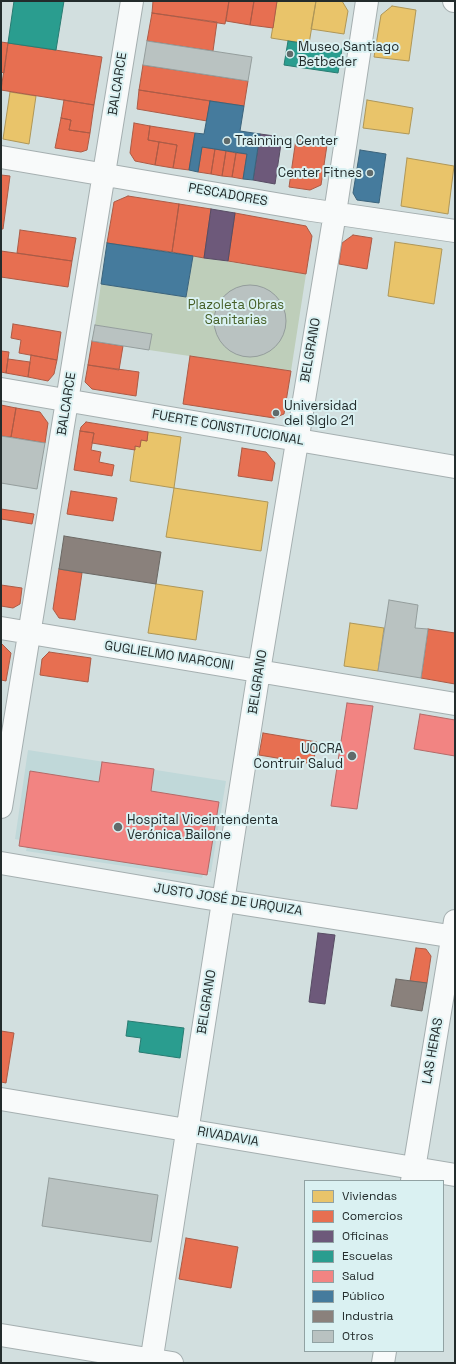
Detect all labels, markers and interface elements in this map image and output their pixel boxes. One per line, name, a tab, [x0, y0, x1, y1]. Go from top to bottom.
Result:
place label: Museo Santiago Betbeder	[298, 39, 399, 70]
marker: Museo Santiago Betbeder	[285, 49, 295, 59]
street label: BALCARCE	[105, 51, 131, 117]
place label: Trainning Center	[235, 133, 338, 149]
marker: Trainning Center	[222, 136, 232, 146]
place label: Center Fitnes	[278, 165, 362, 181]
marker: Center Fitnes	[365, 168, 375, 178]
street label: PESCADORES	[187, 180, 269, 210]
park label: Plazoleta Obras Sanitarias	[188, 297, 284, 328]
street label: BELGRANO	[298, 317, 324, 383]
street label: BALCARCE	[54, 371, 80, 437]
place label: Universidad del SIglo 21	[284, 398, 357, 429]
street label: FUERTE CONSTITUCIONAL	[151, 407, 305, 449]
marker: Universidad del SIglo 21	[271, 408, 281, 418]
street label: GUGLIELMO MARCONI	[103, 638, 235, 674]
street label: BELGRANO	[245, 649, 271, 715]
place label: UOCRA Contruir Salud	[254, 741, 343, 772]
marker: UOCRA Contruir Salud	[346, 750, 358, 762]
place label: Hospital Viceintendenta Verónica Bailone	[127, 812, 278, 843]
marker: Hospital Viceintendenta Verónica Bailone	[112, 821, 124, 833]
street label: JUSTO JOSÉ DE URQUIZA	[152, 881, 304, 919]
street label: BELGRANO	[194, 969, 220, 1035]
street label: LAS HERAS	[420, 1017, 446, 1085]
street label: RIVADAVIA	[196, 1124, 260, 1150]
legend	[304, 1180, 444, 1352]
text: Viviendas	[342, 1188, 397, 1204]
text: Comercios	[342, 1208, 403, 1224]
text: Oficinas	[342, 1228, 389, 1244]
text: Escuelas	[342, 1248, 393, 1264]
text: Salud	[342, 1268, 374, 1284]
text: Público	[342, 1288, 385, 1304]
text: Industria	[342, 1308, 393, 1324]
text: Otros	[342, 1328, 374, 1344]

